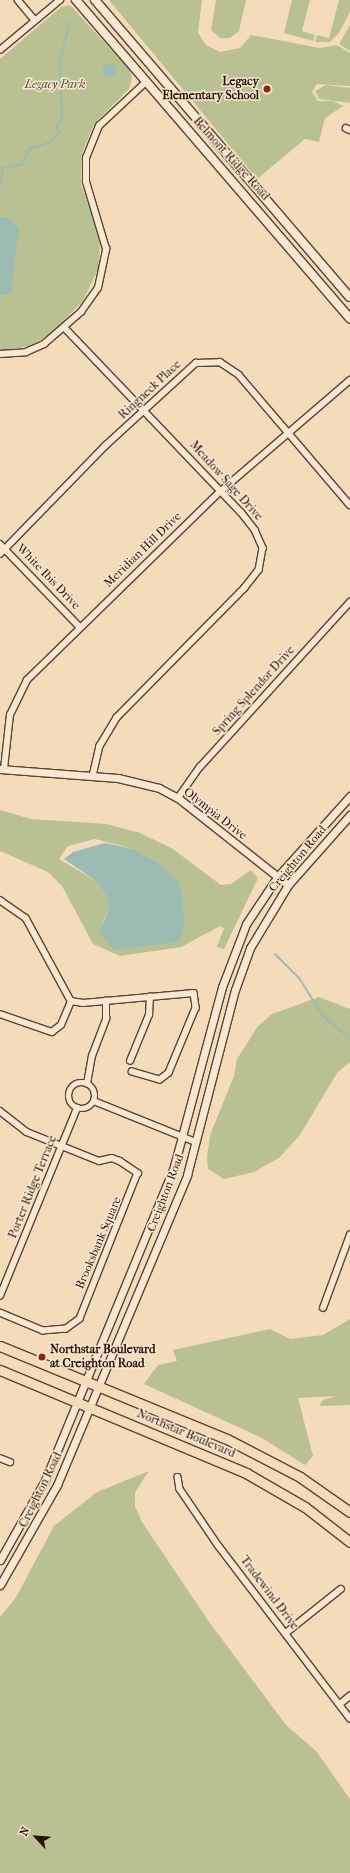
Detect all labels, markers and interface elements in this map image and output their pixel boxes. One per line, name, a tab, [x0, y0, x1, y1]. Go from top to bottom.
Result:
place label: Legacy Elementary School	[162, 75, 259, 103]
park label: Legacy Park	[25, 78, 85, 92]
marker: Legacy Elementary School	[262, 84, 272, 94]
street label: Belmont Ridge Road	[190, 114, 272, 204]
street label: Ringneck Place	[116, 357, 184, 423]
street label: Meadow Sage Drive	[186, 438, 266, 524]
street label: Meridian Hill Drive	[101, 509, 185, 591]
street label: White Ibis Drive	[13, 541, 83, 613]
street label: Spring Splendor Drive	[210, 643, 298, 739]
street label: Olympia Drive	[180, 785, 250, 843]
street label: Creighton Road	[266, 823, 330, 895]
street label: Porter Ridge Terrace	[6, 1133, 60, 1241]
street label: Creighton Road	[145, 1152, 187, 1234]
street label: Brooksbank Square	[73, 1195, 125, 1291]
place label: Northstar Boulevard at Creighton Road	[50, 1343, 156, 1371]
marker: Northstar Boulevard at Creighton Road	[37, 1352, 47, 1362]
street label: Northstar Boulevard	[135, 1407, 237, 1461]
street label: Creighton Road	[17, 1450, 65, 1530]
street label: Tradewind Drive	[237, 1553, 301, 1633]
north arrow	[16, 1817, 56, 1857]
text: N	[17, 1825, 32, 1838]

